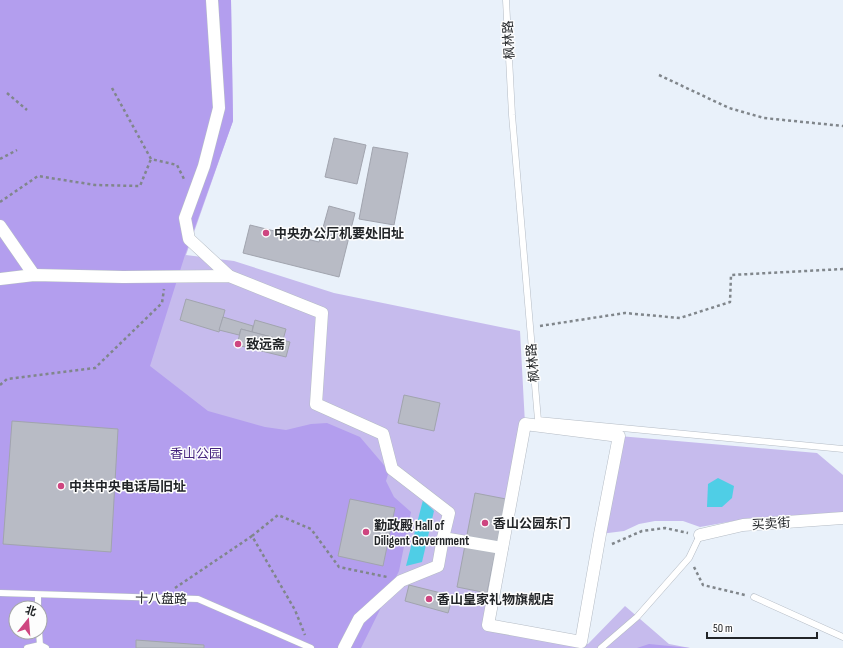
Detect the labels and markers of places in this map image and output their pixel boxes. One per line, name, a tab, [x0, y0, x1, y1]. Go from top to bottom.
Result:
place label: 中央办公厅机要处旧址	[274, 226, 404, 242]
marker: 中央办公厅机要处旧址	[261, 228, 271, 238]
place label: 致远斋	[246, 337, 285, 353]
marker: 致远斋	[233, 339, 243, 349]
place label: 中共中央电话局旧址	[69, 479, 186, 495]
marker: 中共中央电话局旧址	[56, 481, 66, 491]
place label: 香山公园东门	[493, 516, 571, 532]
place label: 勤政殿 Hall of Diligent Government	[374, 518, 470, 549]
marker: 香山公园东门	[480, 518, 490, 528]
marker: 勤政殿 Hall of Diligent Government	[361, 527, 371, 537]
place label: 香山皇家礼物旗舰店	[437, 592, 554, 608]
marker: 香山皇家礼物旗舰店	[424, 594, 434, 604]

